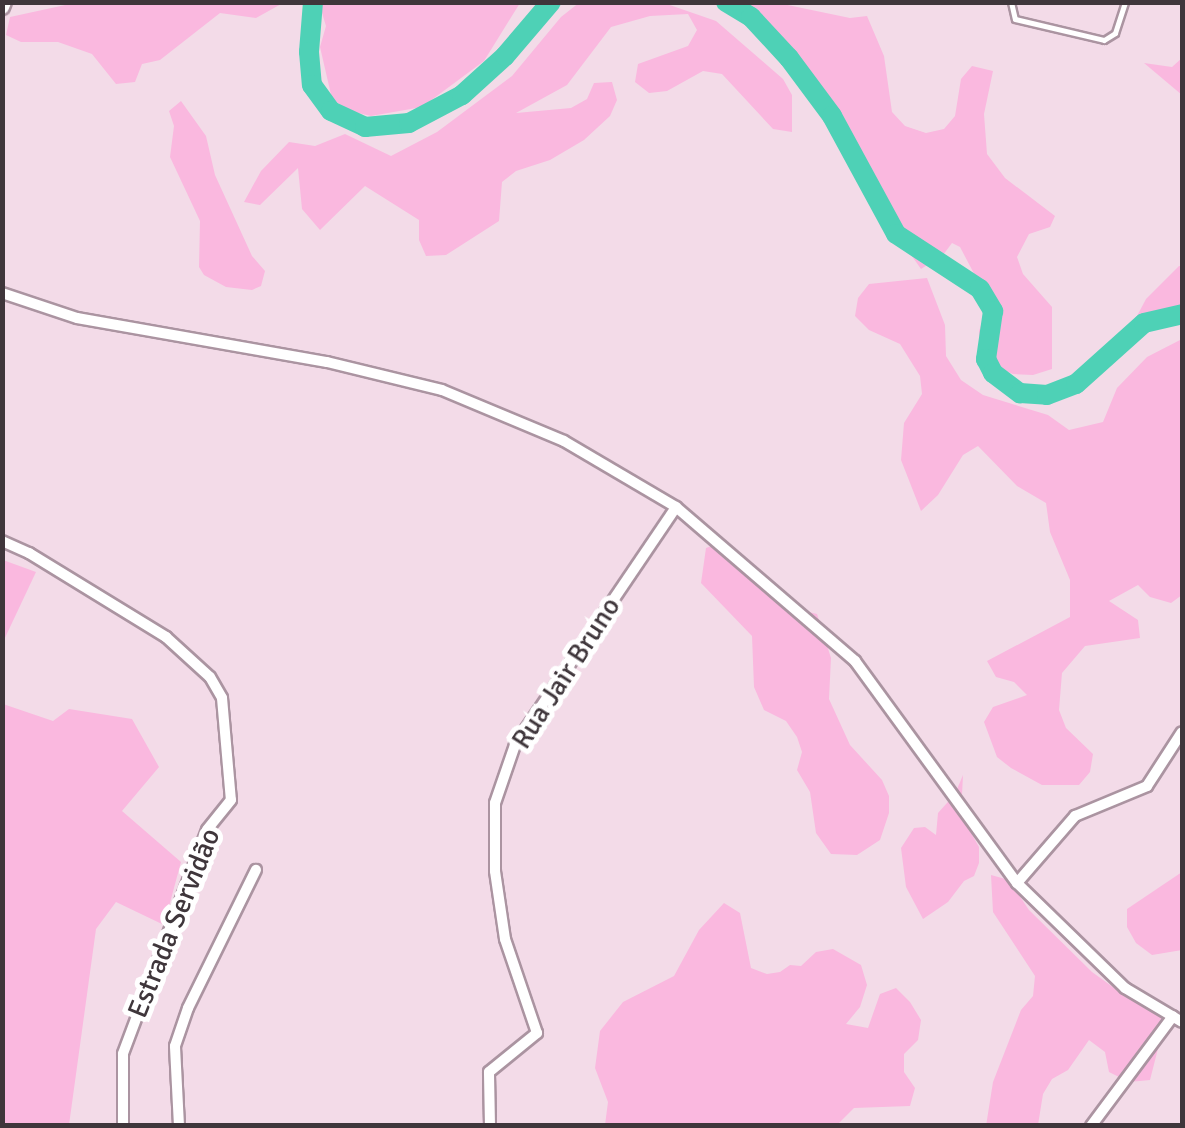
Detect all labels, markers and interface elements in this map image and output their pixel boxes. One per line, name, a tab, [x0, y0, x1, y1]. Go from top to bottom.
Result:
street label: Rua Jair Bruno	[505, 591, 627, 755]
street label: Estrada Servidão	[121, 823, 227, 1023]

